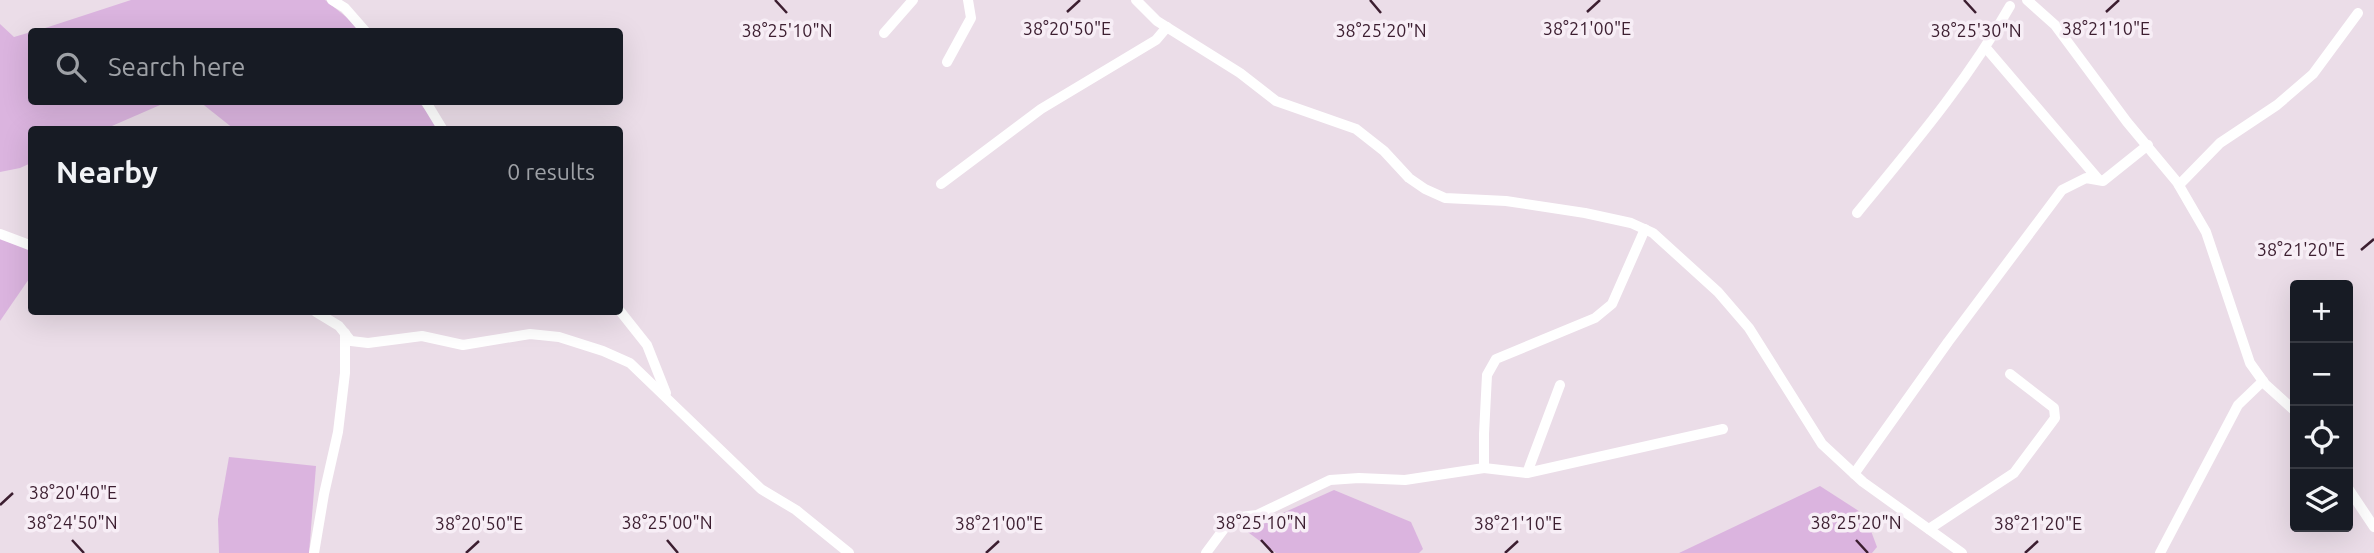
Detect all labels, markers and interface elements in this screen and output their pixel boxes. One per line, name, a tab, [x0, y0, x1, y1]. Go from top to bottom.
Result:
text: 38°20'50"E	[1023, 18, 1111, 38]
text: 38°21'00"E	[1543, 18, 1631, 38]
text: 38°21'10"E	[2062, 18, 2150, 38]
text: 38°25'10"N	[741, 20, 833, 40]
text: 38°25'20"N	[1335, 20, 1427, 40]
text: 38°25'30"N	[1930, 20, 2022, 40]
search box	[28, 28, 623, 105]
icon: search	[52, 48, 90, 86]
text: Search here	[108, 52, 245, 81]
text: Nearby	[56, 155, 158, 189]
text: 0 results	[507, 159, 595, 184]
text: 38°21'20"E	[2257, 239, 2345, 259]
map controls	[2290, 280, 2353, 532]
button: +	[2290, 280, 2353, 343]
button: −	[2290, 343, 2353, 406]
button: locate	[2290, 406, 2353, 469]
button: layers	[2290, 469, 2353, 532]
text: 38°20'40"E	[29, 482, 117, 502]
text: 38°24'50"N	[26, 512, 118, 532]
text: 38°25'00"N	[621, 512, 713, 532]
text: 38°25'10"N	[1215, 512, 1307, 532]
text: 38°25'20"N	[1810, 512, 1902, 532]
text: 38°20'50"E	[435, 513, 523, 533]
text: 38°21'00"E	[955, 513, 1043, 533]
text: 38°21'10"E	[1474, 513, 1562, 533]
text: 38°21'20"E	[1994, 513, 2082, 533]

